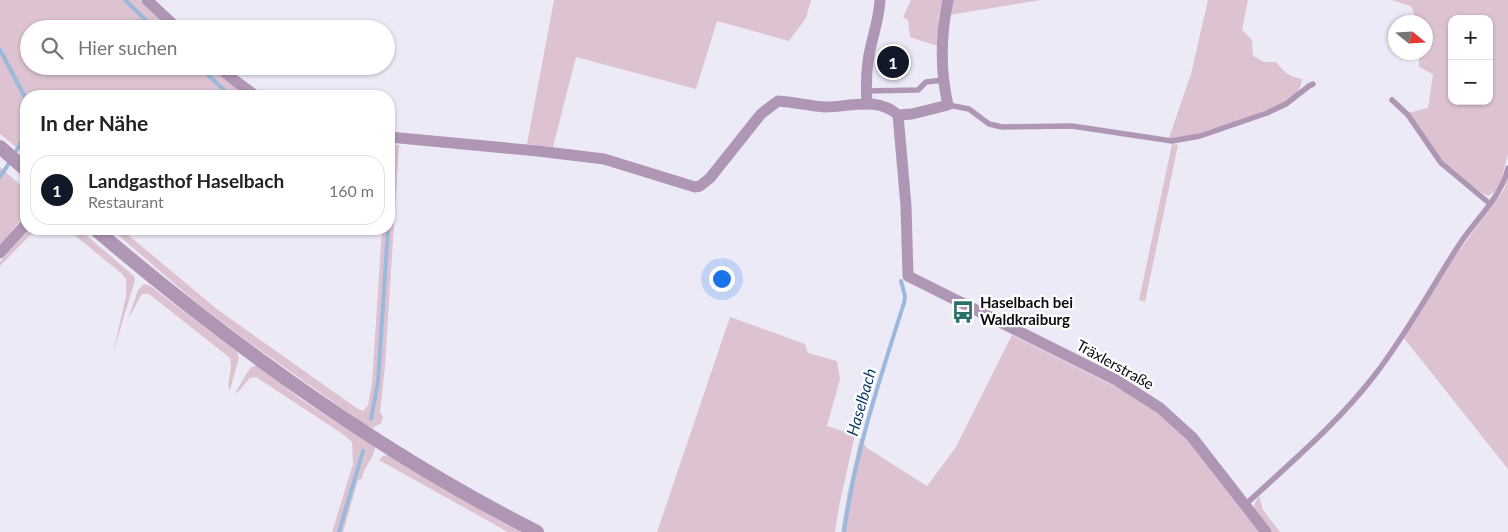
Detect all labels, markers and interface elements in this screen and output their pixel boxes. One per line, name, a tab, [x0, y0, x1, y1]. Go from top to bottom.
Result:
north arrow	[1388, 15, 1433, 60]
map controls	[1448, 15, 1493, 105]
button: +	[1448, 15, 1493, 60]
search box	[20, 20, 395, 75]
icon: search	[38, 34, 66, 62]
text: Hier suchen	[78, 36, 177, 59]
pin: 1	[877, 43, 909, 81]
button: −	[1448, 60, 1493, 105]
text: In der Nähe	[40, 110, 148, 135]
text: Landgasthof Haselbach	[88, 169, 284, 192]
text: 1	[52, 181, 62, 200]
text: 160 m	[329, 181, 374, 200]
text: Restaurant	[88, 192, 164, 211]
your location	[709, 266, 735, 292]
place label: Haselbach bei Waldkraiburg	[980, 293, 1073, 328]
bus stop icon: Haselbach bei Waldkraiburg	[950, 299, 976, 325]
street label: Träxlerstraße	[1074, 335, 1157, 393]
water label: Haselbach	[842, 366, 879, 438]

